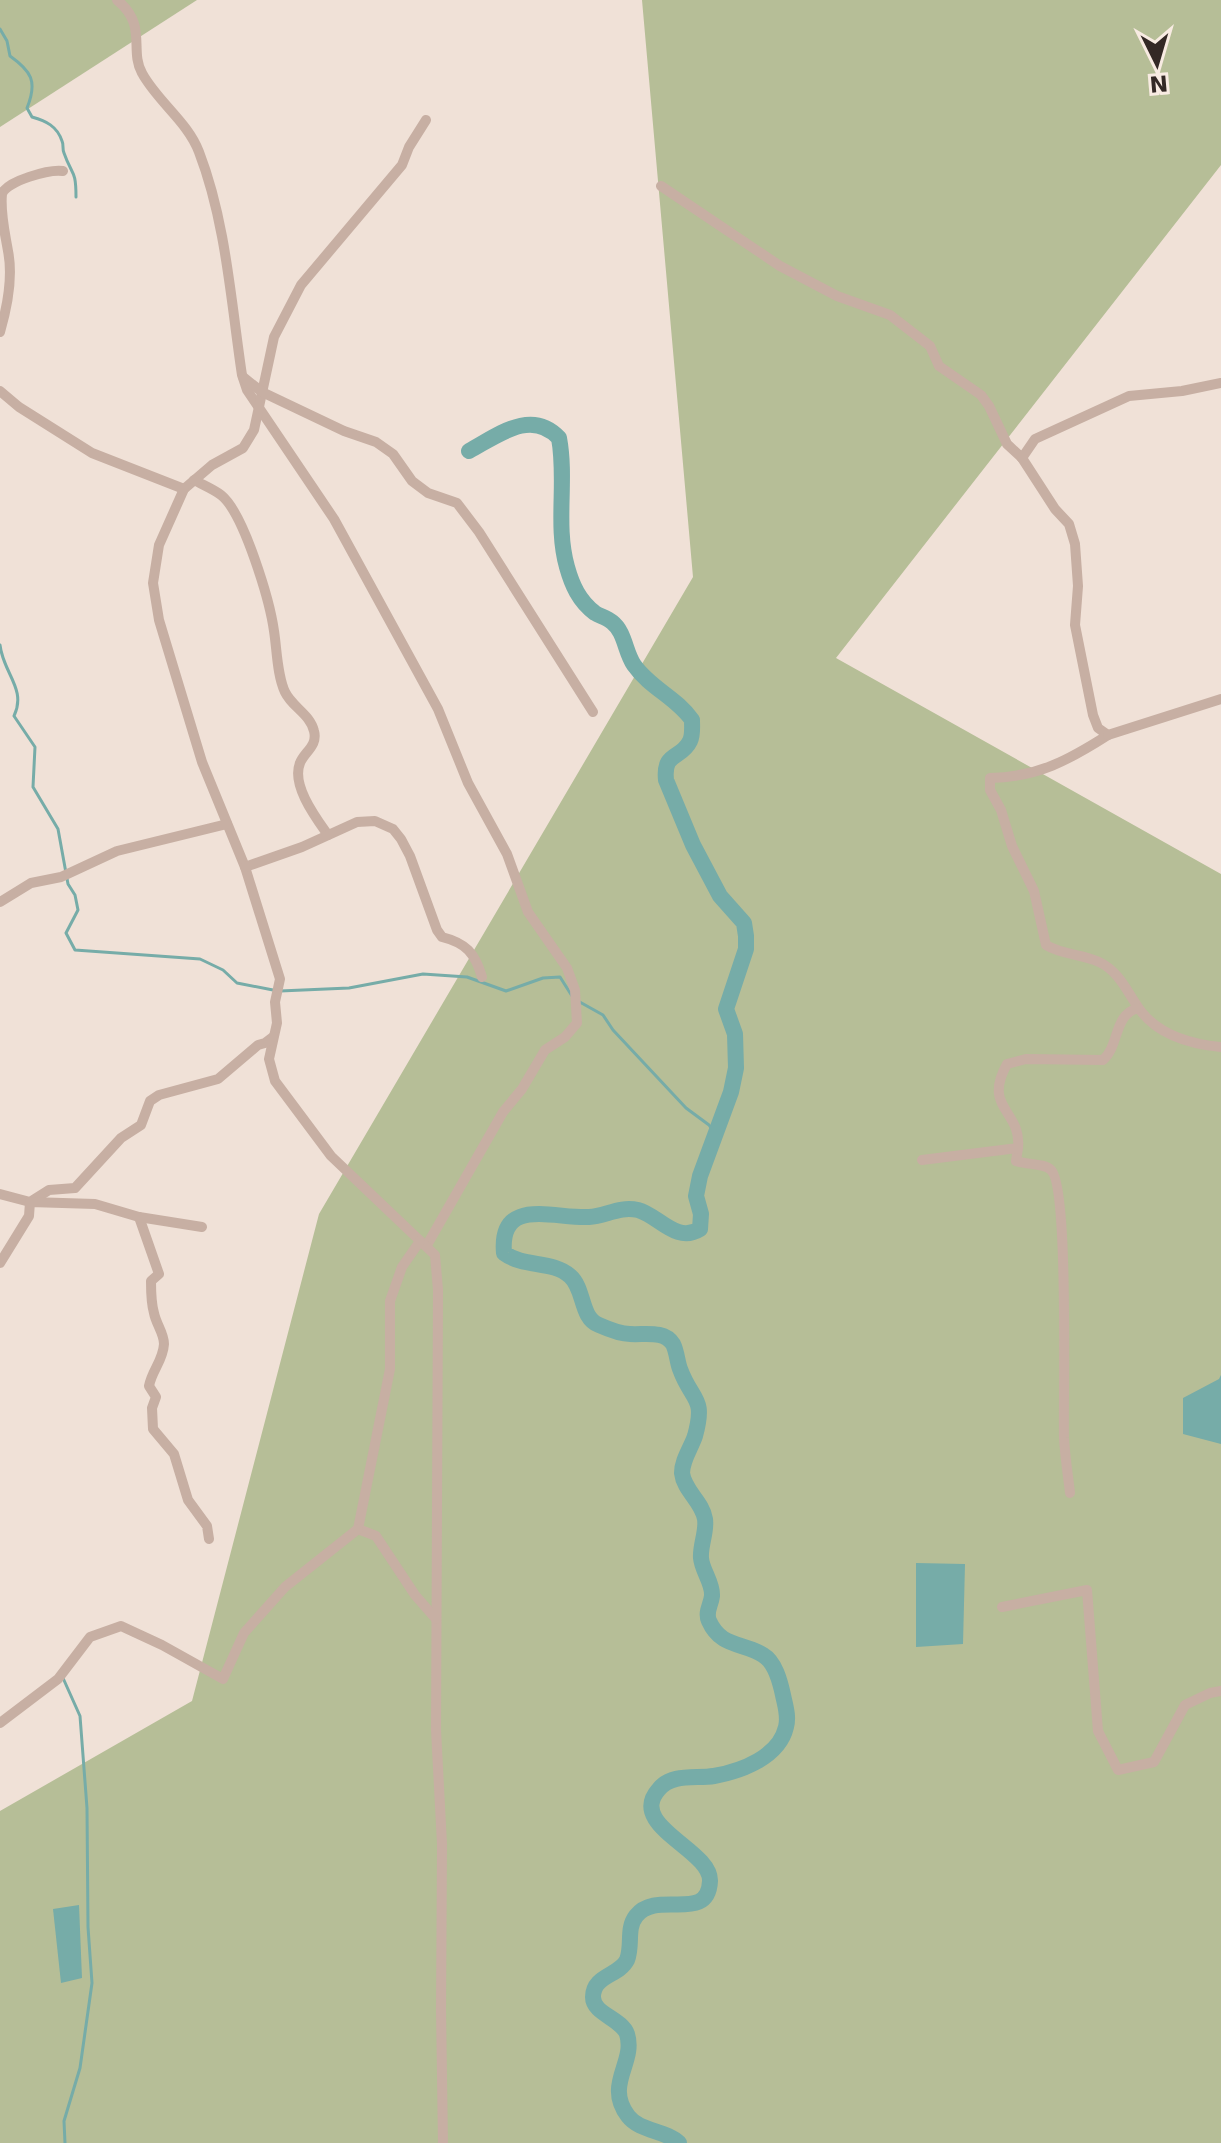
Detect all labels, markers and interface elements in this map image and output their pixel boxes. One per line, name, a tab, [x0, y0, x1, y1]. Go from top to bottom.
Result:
north arrow	[1117, 24, 1197, 104]
text: N	[1148, 70, 1169, 97]

